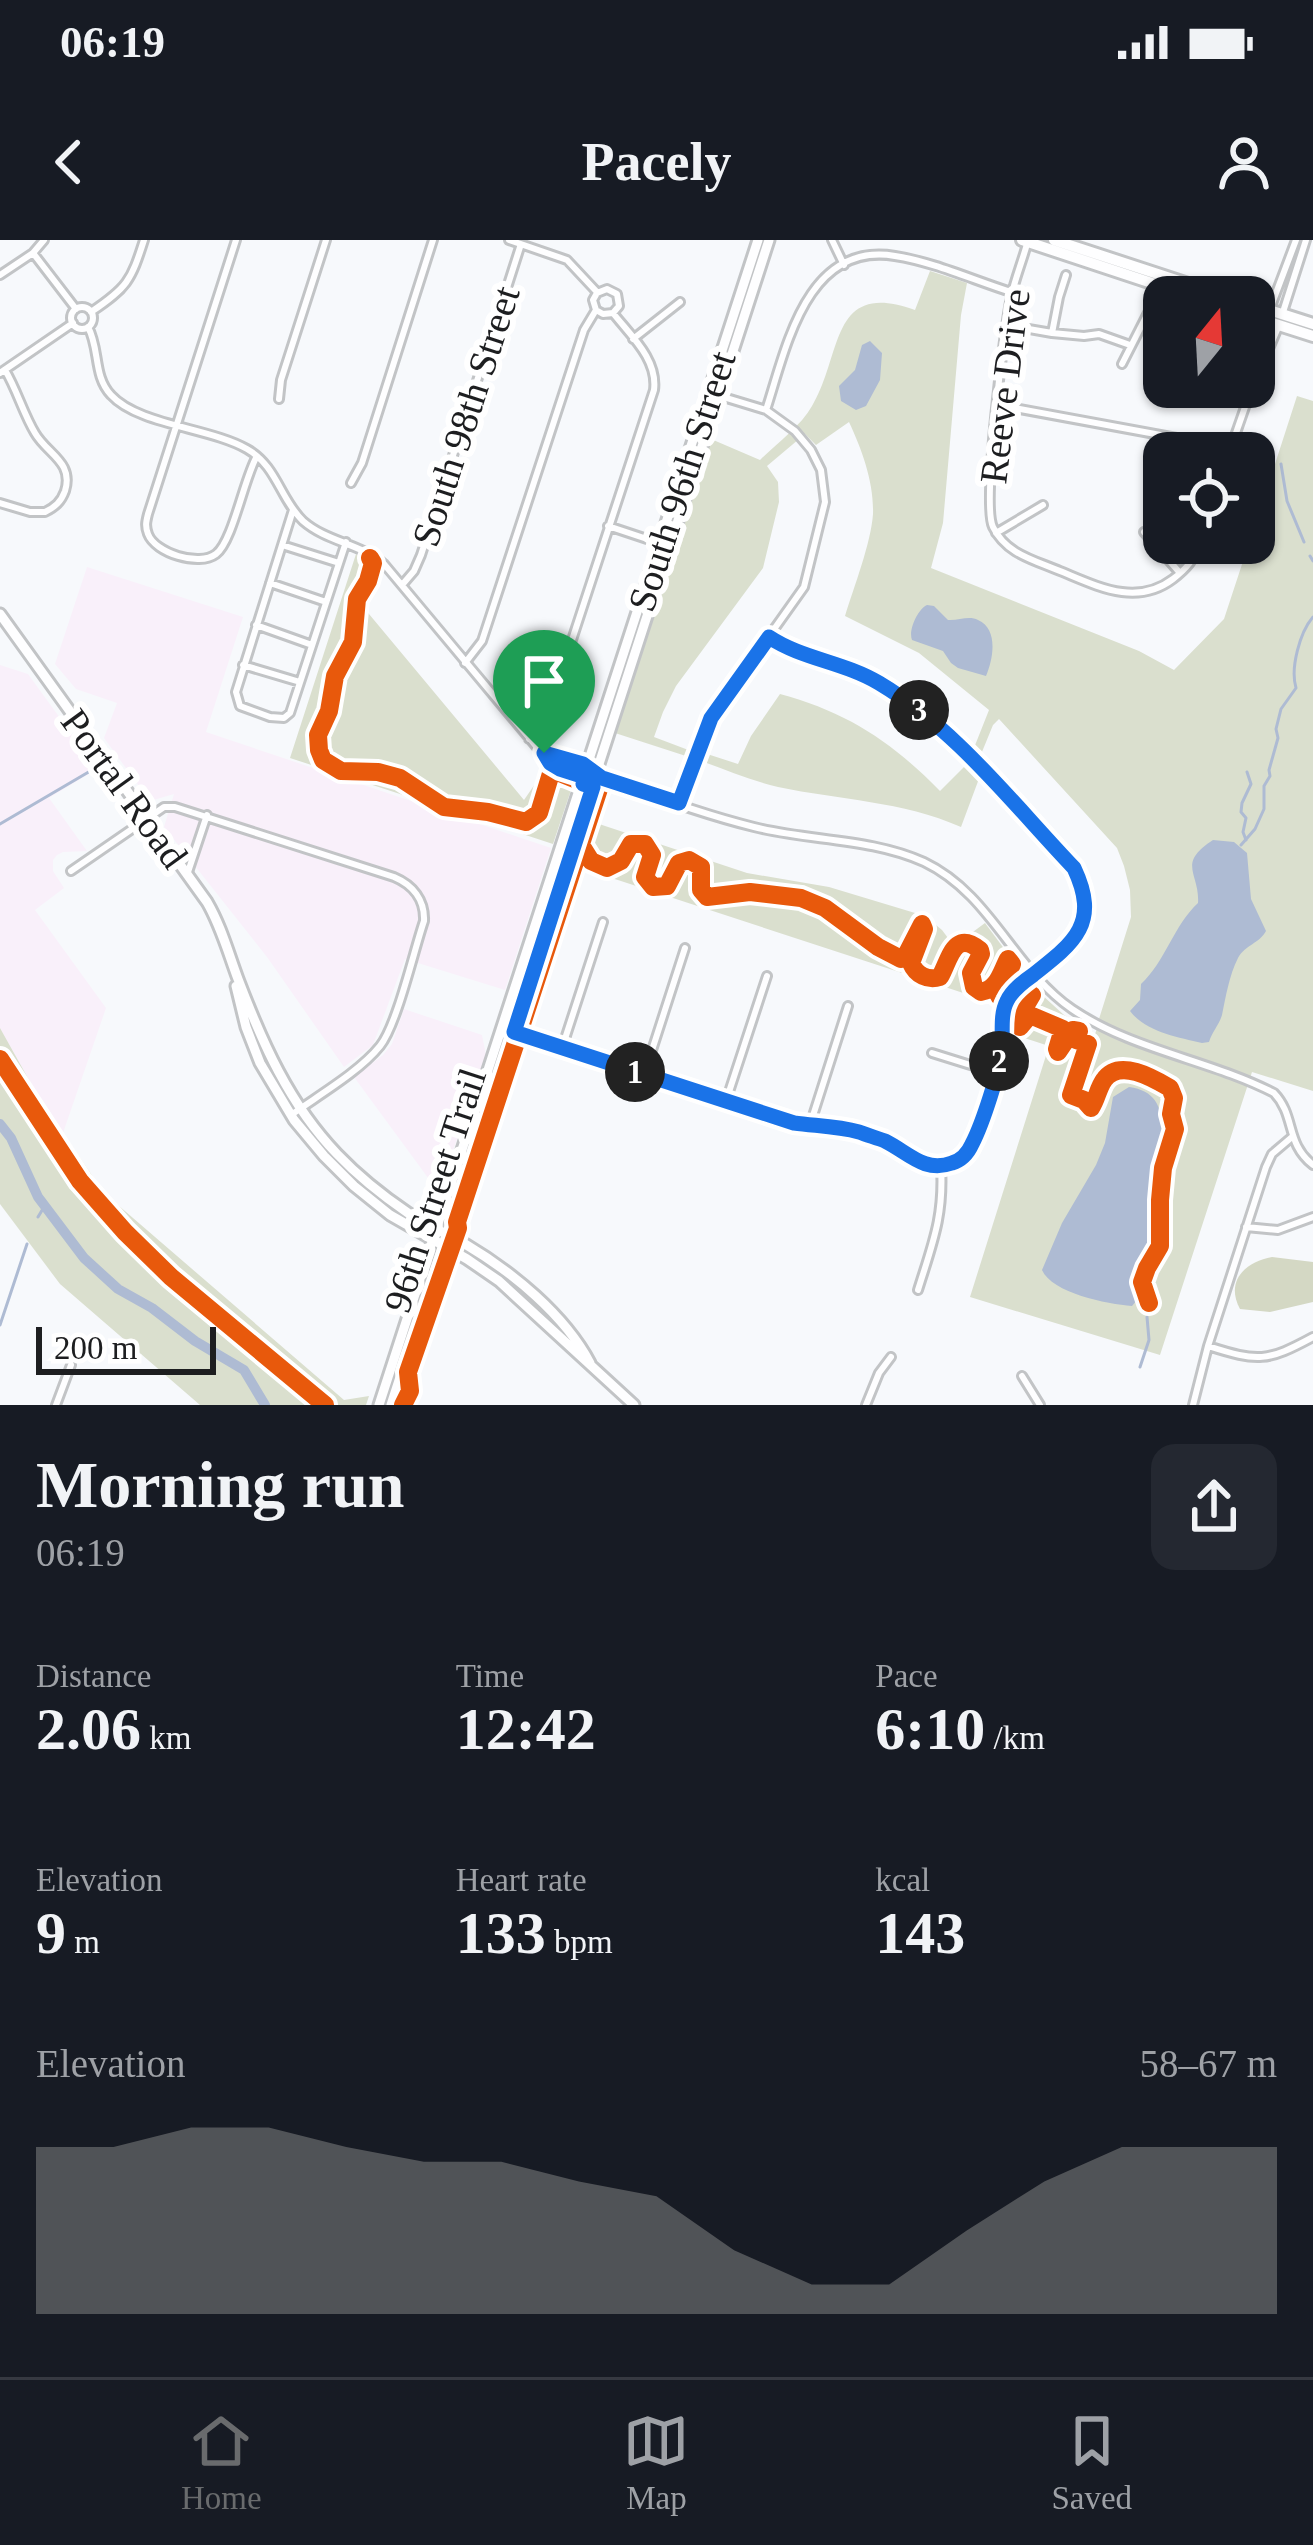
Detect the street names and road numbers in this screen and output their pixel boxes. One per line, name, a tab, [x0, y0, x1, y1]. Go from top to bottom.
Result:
street label: South 98th Street	[403, 281, 528, 552]
street label: Reeve Drive	[971, 286, 1038, 486]
street label: South 96th Street	[619, 346, 744, 617]
street label: Portal Road	[53, 701, 197, 876]
street label: 96th Street Trail	[375, 1063, 494, 1317]

